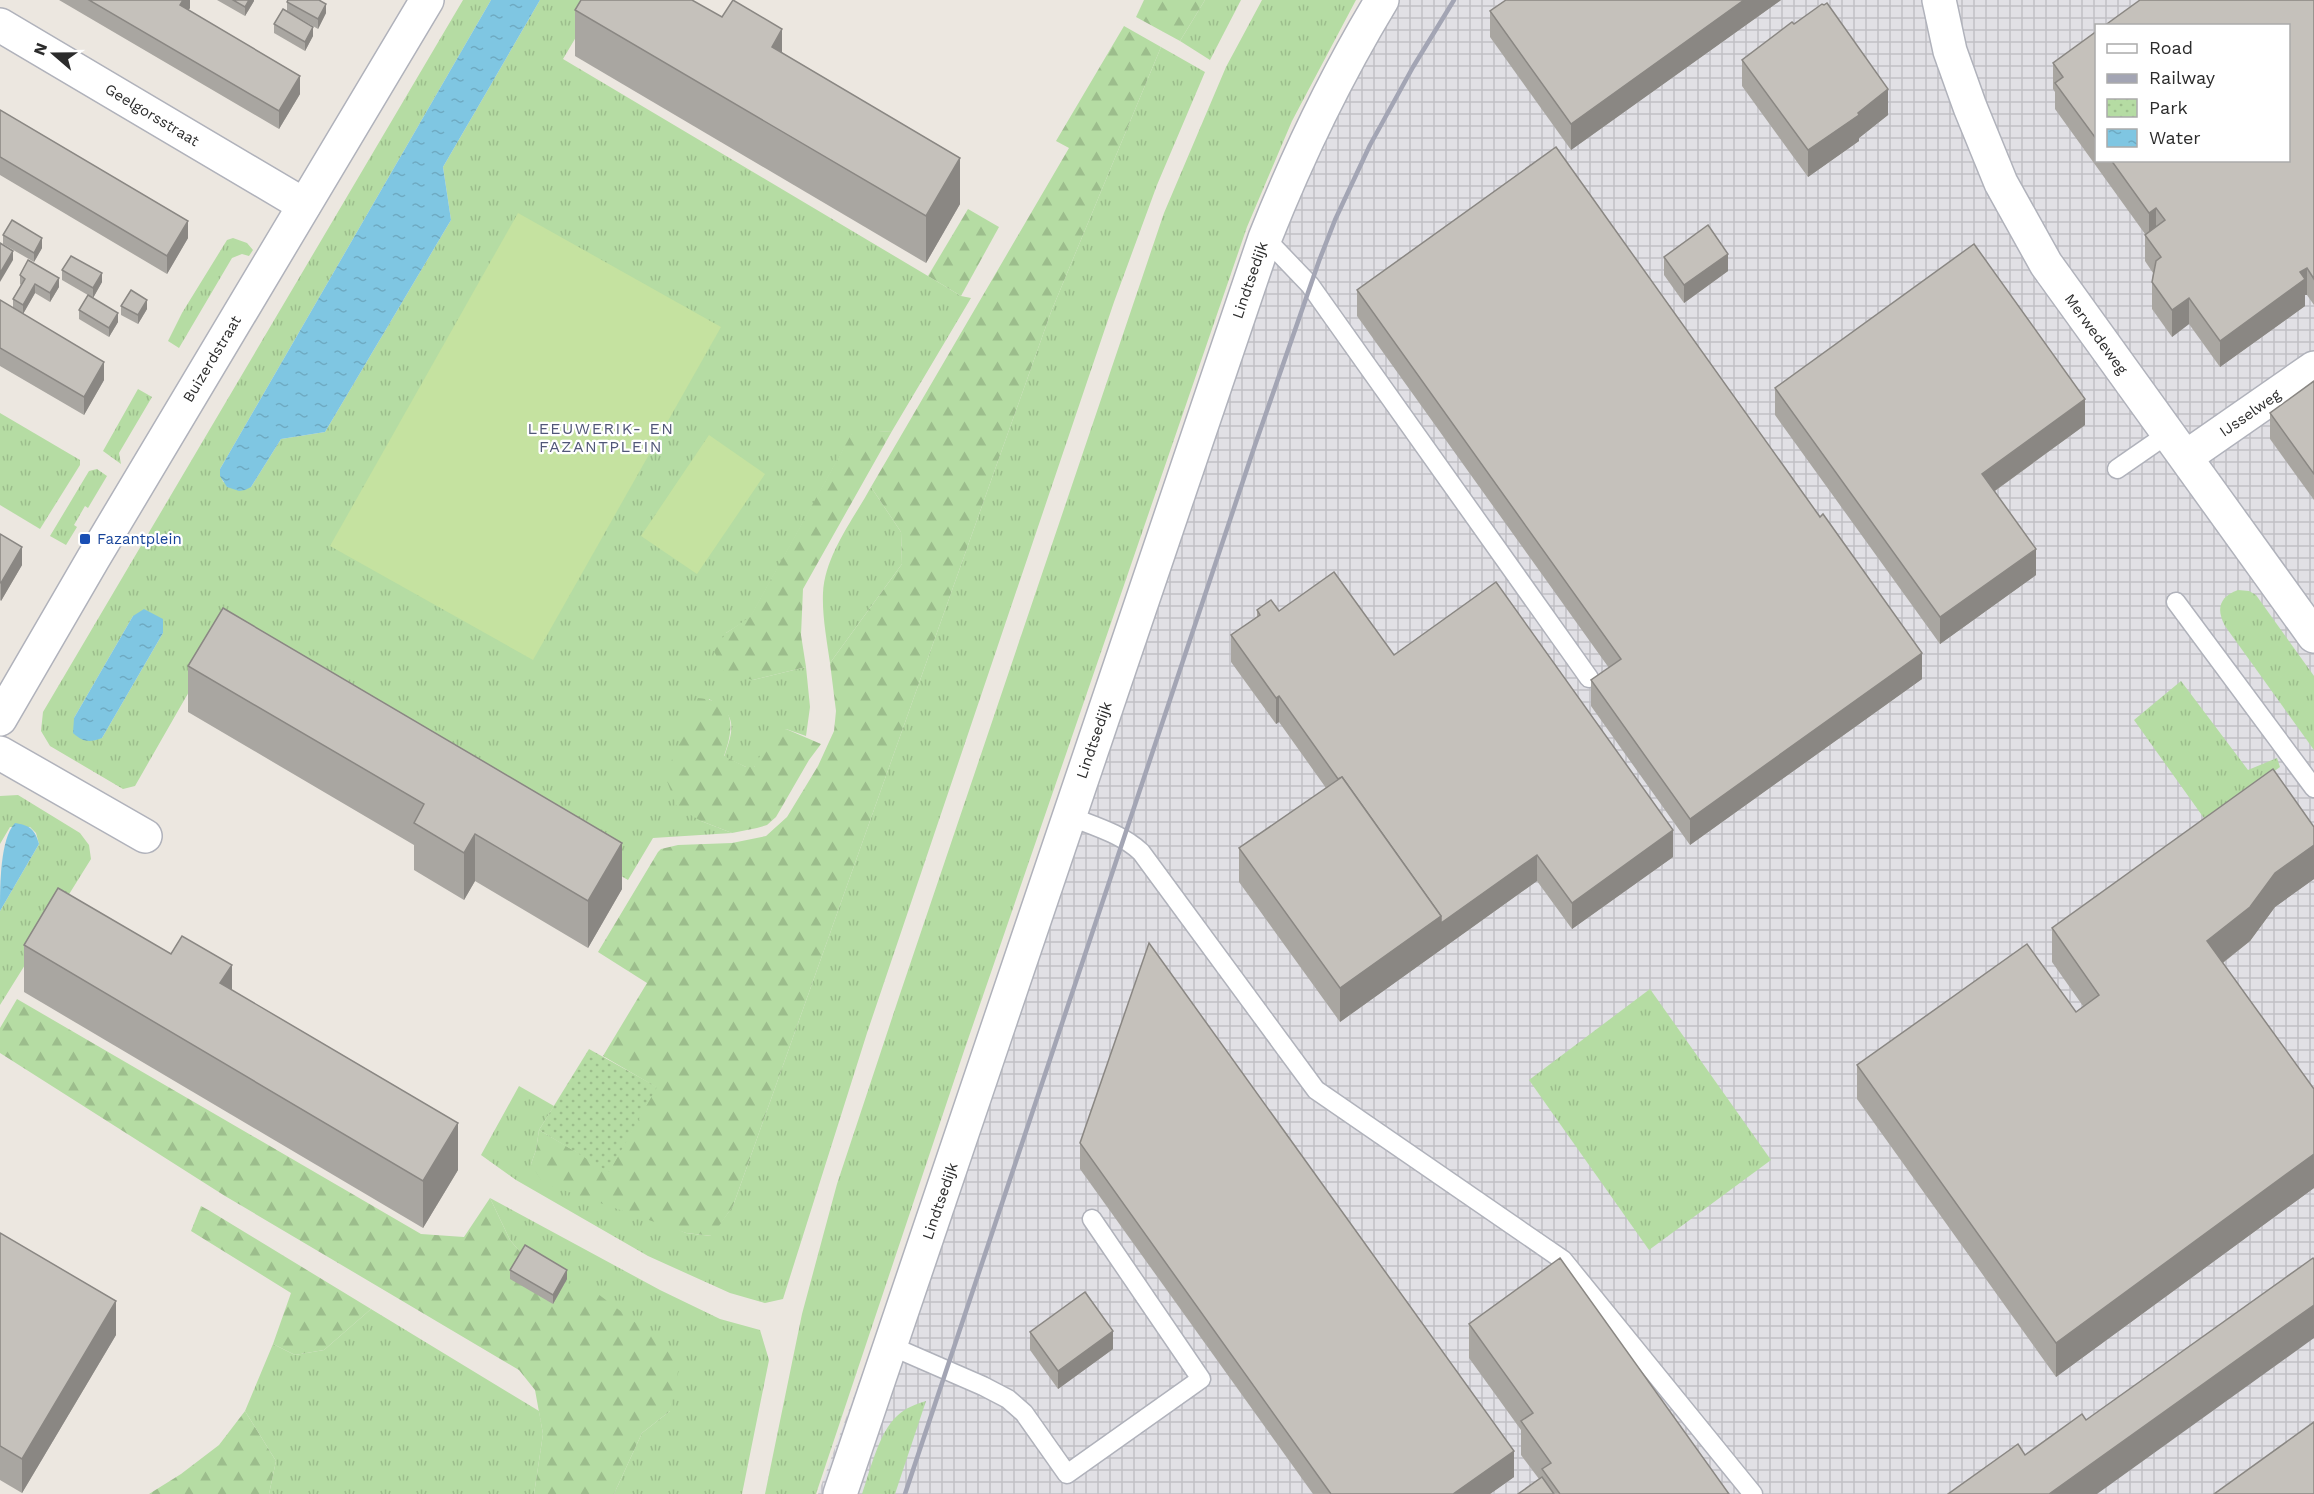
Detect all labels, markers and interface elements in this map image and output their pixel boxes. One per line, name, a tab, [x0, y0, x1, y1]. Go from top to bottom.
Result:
north arrow	[24, 24, 84, 84]
legend	[2095, 24, 2290, 162]
text: Road	[2149, 37, 2193, 58]
text: N	[29, 40, 51, 58]
text: Railway	[2149, 67, 2216, 88]
street label: Geelgorsstraat	[102, 80, 203, 151]
text: Park	[2149, 97, 2188, 118]
text: Water	[2149, 127, 2201, 148]
street label: Lindtsedijk	[1228, 239, 1272, 321]
street label: Merwedeweg	[2061, 290, 2131, 378]
street label: Buizerdstraat	[179, 312, 245, 406]
street label: IJsselweg	[2216, 385, 2284, 441]
district label: LEEUWERIK- EN FAZANTPLEIN	[528, 419, 674, 456]
place label: Fazantplein	[97, 530, 182, 548]
marker: Fazantplein	[78, 532, 92, 546]
street label: Lindtsedijk	[1072, 699, 1116, 781]
street label: Lindtsedijk	[918, 1160, 962, 1242]

